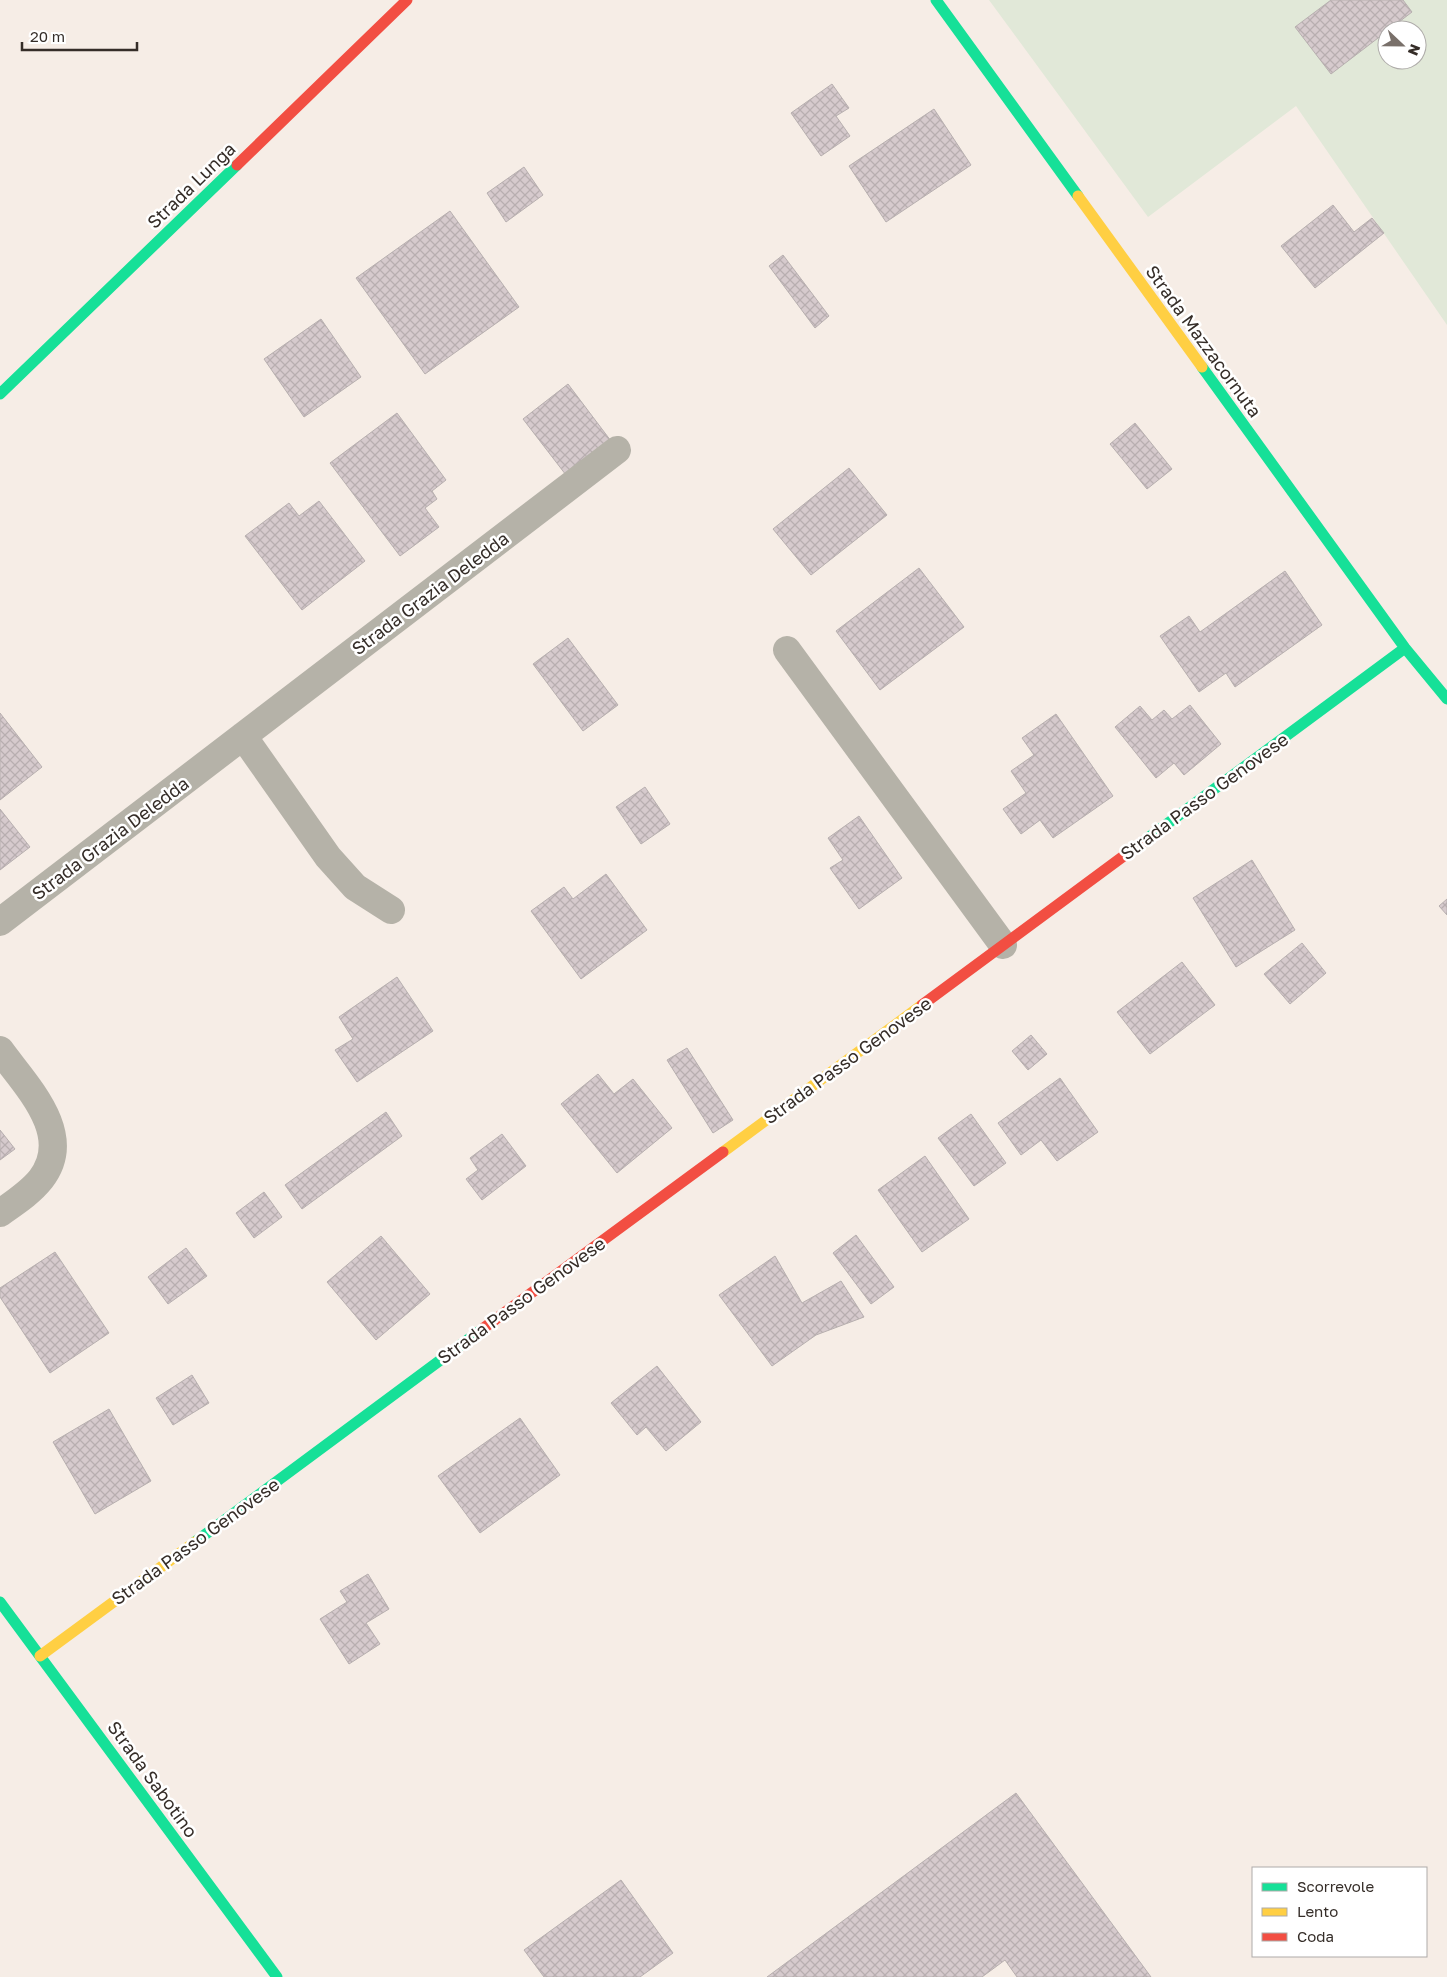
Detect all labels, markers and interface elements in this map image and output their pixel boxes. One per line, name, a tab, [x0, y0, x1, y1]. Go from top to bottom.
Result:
scale bar	[22, 20, 138, 52]
north arrow	[1377, 20, 1427, 70]
text: 20 m	[30, 27, 65, 45]
text: N	[1405, 42, 1424, 58]
street label: Strada Lunga	[142, 137, 240, 233]
street label: Strada Mazzacornuta	[1141, 261, 1267, 421]
street label: Strada Grazia Deledda	[347, 527, 513, 659]
street label: Strada Passo Genovese	[1116, 728, 1292, 864]
street label: Strada Grazia Deledda	[27, 772, 193, 904]
street label: Strada Passo Genovese	[759, 992, 935, 1128]
street label: Strada Passo Genovese	[433, 1232, 609, 1368]
street label: Strada Passo Genovese	[107, 1473, 283, 1609]
street label: Strada Sabotino	[103, 1716, 203, 1842]
legend	[1252, 1867, 1427, 1957]
text: Scorrevole	[1297, 1877, 1374, 1895]
text: Lento	[1297, 1902, 1338, 1920]
text: Coda	[1297, 1927, 1334, 1945]

